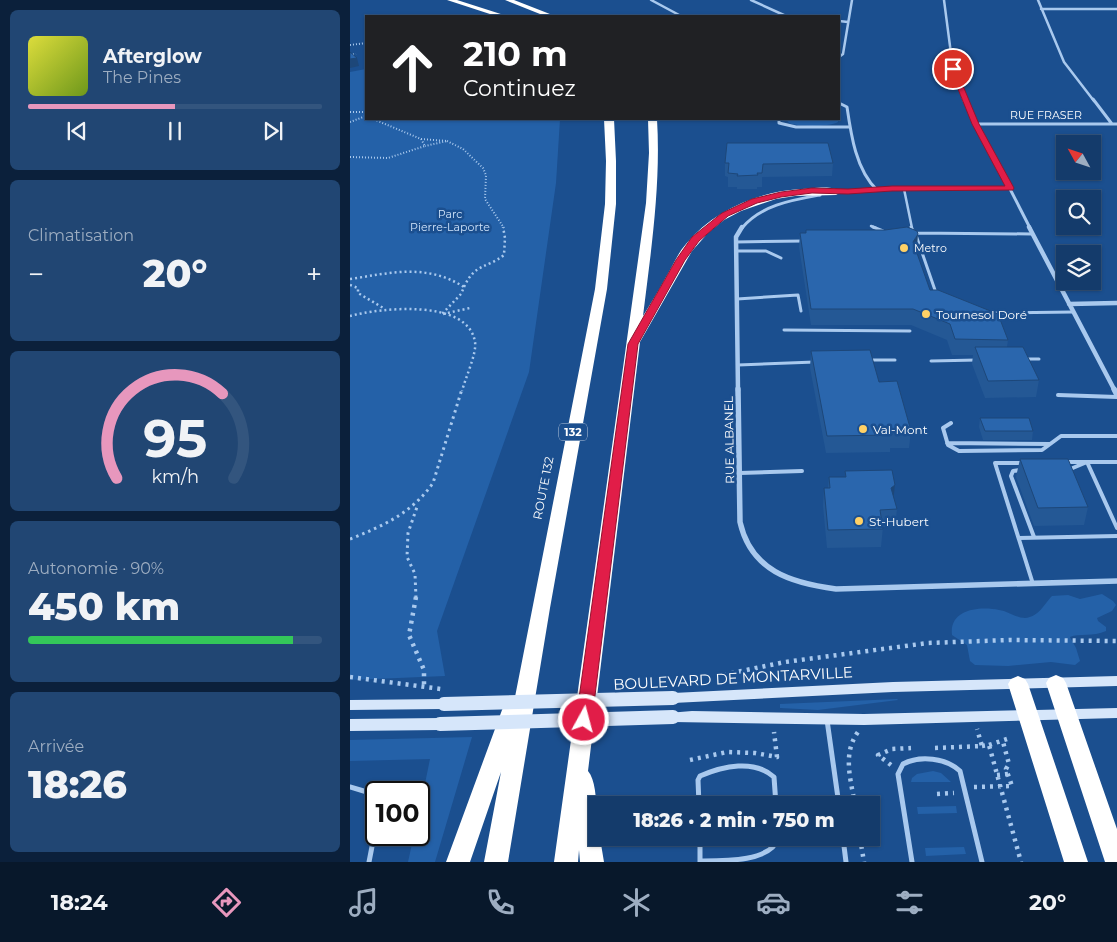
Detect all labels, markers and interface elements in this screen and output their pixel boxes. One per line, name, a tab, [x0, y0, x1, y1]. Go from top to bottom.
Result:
text: 210 m	[463, 32, 568, 75]
icon: ahead	[380, 35, 445, 100]
text: Afterglow	[103, 45, 202, 68]
pin	[932, 48, 974, 90]
icon: arrive	[939, 55, 967, 83]
text: The Pines	[103, 68, 181, 87]
text: Continuez	[463, 75, 576, 102]
street label: RUE FRASER	[1010, 108, 1082, 122]
icon: previous	[63, 117, 91, 145]
icon: pause	[161, 117, 189, 145]
icon: next	[259, 117, 287, 145]
north arrow	[1056, 135, 1101, 180]
map controls	[1056, 135, 1101, 290]
button: search	[1056, 190, 1101, 235]
park label: Parc Pierre-Laporte	[410, 207, 490, 234]
text: Climatisation	[28, 226, 134, 245]
place label: Metro	[914, 241, 947, 255]
marker: Metro	[898, 242, 910, 254]
button: layers	[1056, 245, 1101, 290]
text: 20°	[143, 250, 207, 297]
text: −	[28, 257, 44, 291]
text: +	[306, 257, 322, 291]
place label: Tournesol Doré	[936, 307, 1027, 322]
marker: Tournesol Doré	[920, 308, 932, 320]
street label: RUE ALBANEL	[721, 396, 737, 484]
text: 95	[143, 407, 207, 470]
place label: Val-Mont	[873, 422, 928, 437]
marker: Val-Mont	[857, 423, 869, 435]
road number: 132	[559, 424, 587, 441]
street label: ROUTE 132	[530, 455, 557, 521]
text: km/h	[151, 466, 199, 487]
place label: St-Hubert	[869, 514, 929, 529]
marker: St-Hubert	[853, 515, 865, 527]
text: Autonomie · 90%	[28, 559, 164, 578]
text: 450 km	[28, 583, 180, 630]
street label: BOULEVARD DE MONTARVILLE	[613, 662, 853, 694]
position arrow	[557, 693, 609, 745]
text: Arrivée	[28, 737, 84, 756]
text: 18:26	[28, 761, 127, 808]
speed limit sign: 100	[365, 781, 430, 846]
text: 18:26 · 2 min · 750 m	[633, 809, 835, 832]
icon: directions	[209, 885, 244, 920]
icon: music	[346, 885, 381, 920]
icon: phone	[483, 885, 518, 920]
icon: climate	[619, 885, 654, 920]
icon: car	[756, 885, 791, 920]
icon: filters	[892, 885, 927, 920]
text: 18:24	[51, 889, 108, 916]
text: 20°	[1029, 889, 1066, 916]

